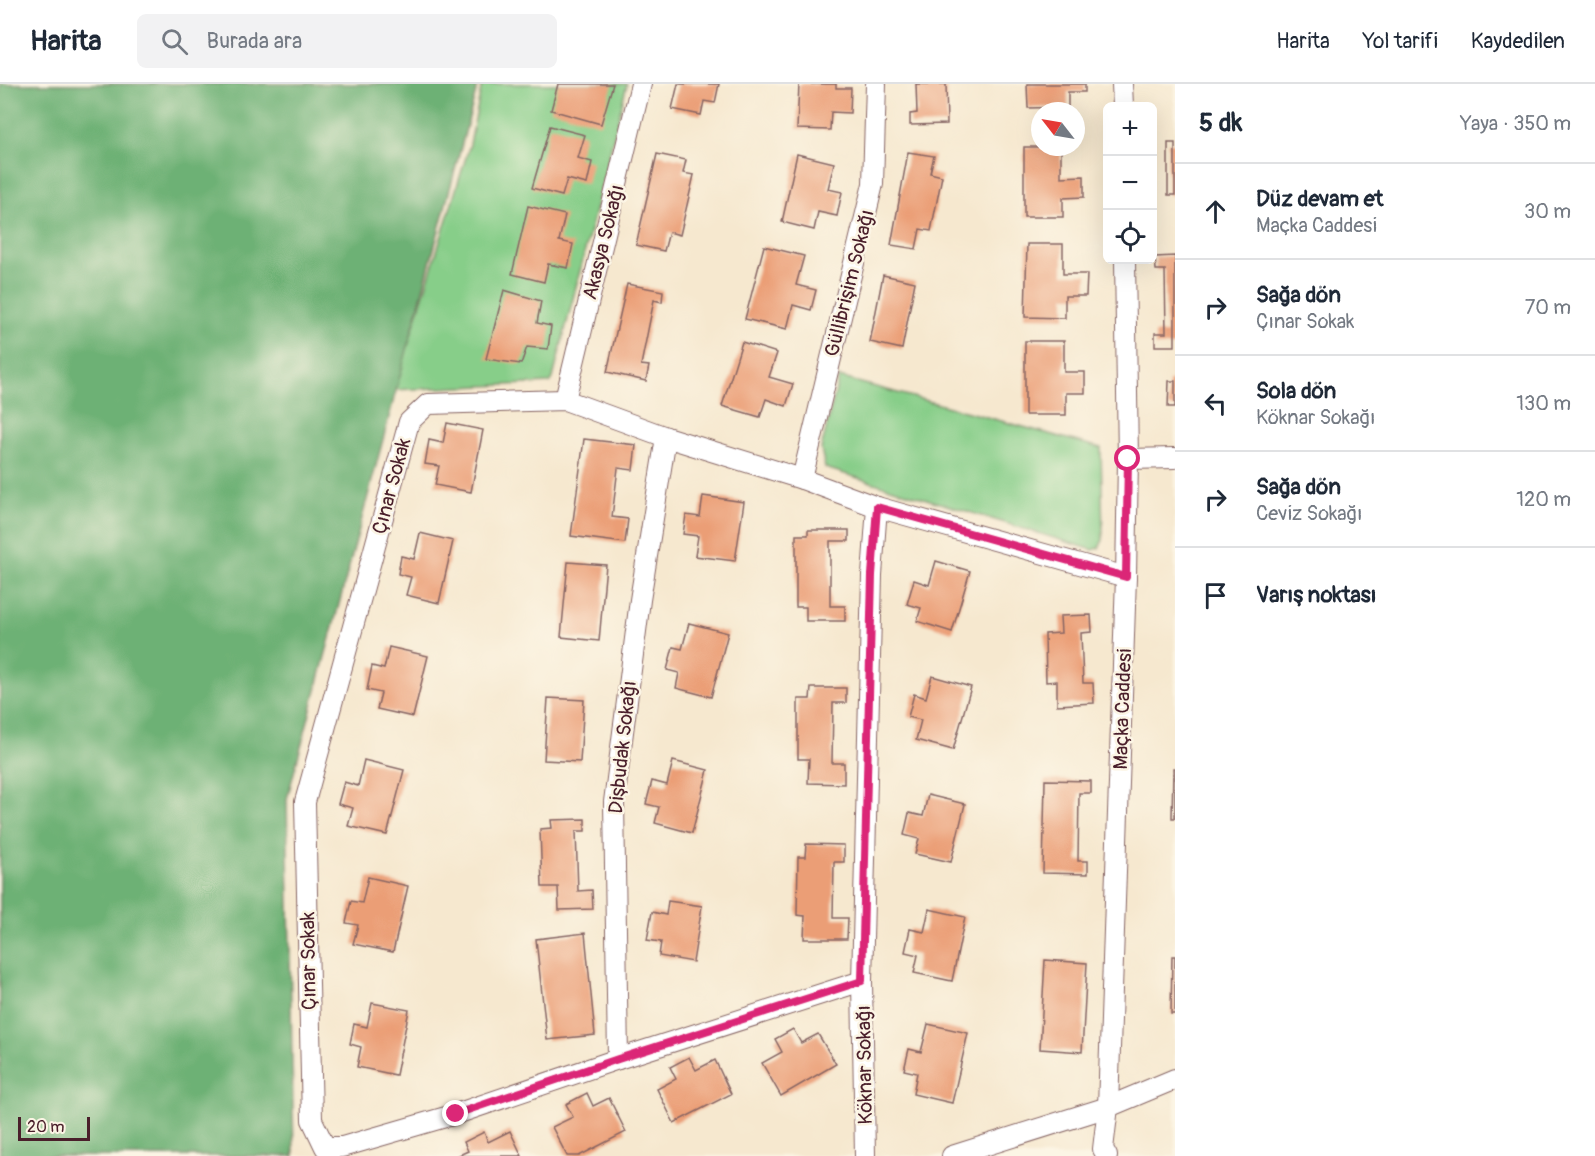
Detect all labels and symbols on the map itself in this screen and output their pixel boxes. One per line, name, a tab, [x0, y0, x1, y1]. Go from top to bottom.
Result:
north arrow	[1031, 102, 1085, 156]
street label: Akasya Sokağı	[577, 182, 630, 302]
street label: Güllibrişim Sokağı	[819, 207, 880, 359]
street label: Çınar Sokak	[367, 435, 416, 537]
route start	[1114, 445, 1140, 471]
street label: Maçka Caddesi	[1108, 648, 1137, 770]
street label: Dişbudak Sokağı	[603, 679, 642, 815]
street label: Çınar Sokak	[295, 911, 322, 1010]
street label: Köknar Sokağı	[851, 1005, 878, 1125]
route end	[442, 1100, 468, 1126]
scale bar	[18, 1114, 90, 1142]

